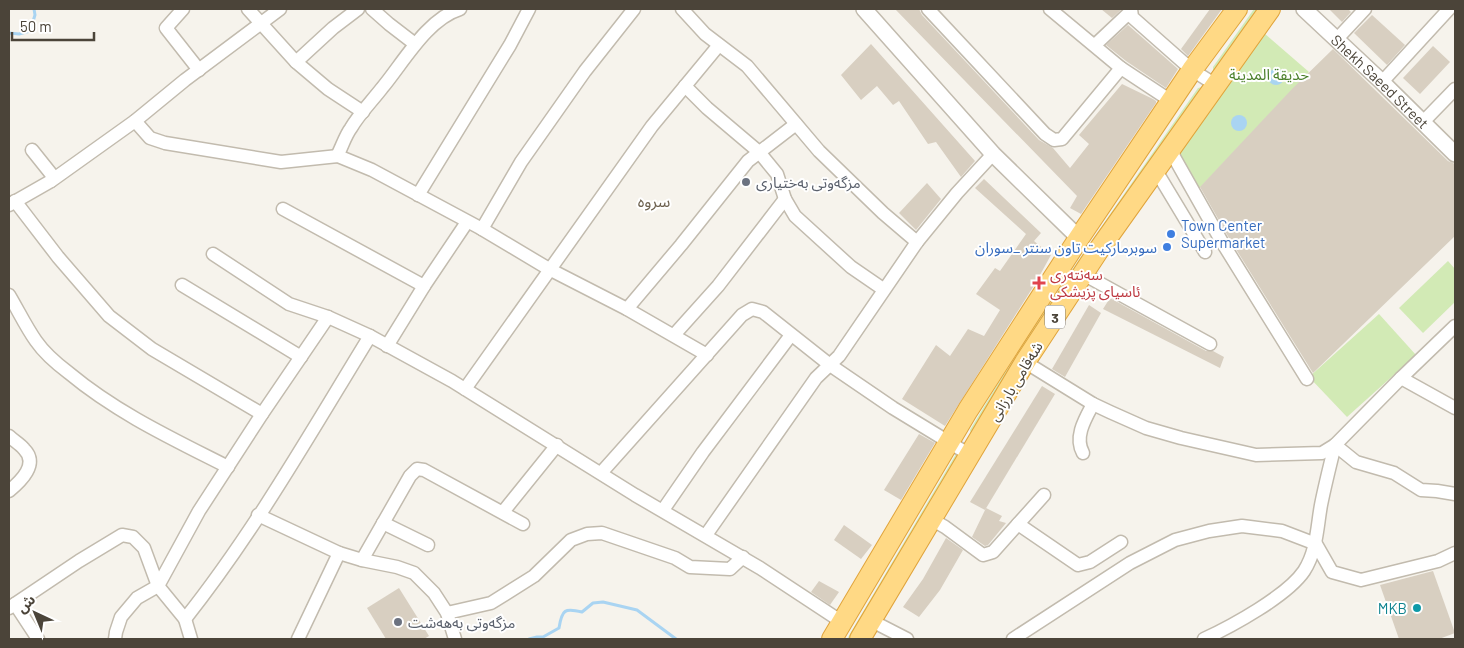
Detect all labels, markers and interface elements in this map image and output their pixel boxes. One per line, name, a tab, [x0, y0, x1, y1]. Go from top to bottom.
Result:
scale bar	[12, 10, 95, 42]
text: 50 m	[20, 17, 52, 35]
street label: Shekh Saeed Street	[1328, 30, 1433, 132]
park label: حديقة المدينة	[1229, 65, 1309, 83]
place label: مزگەوتی بەختیاری	[756, 173, 861, 192]
marker: مزگەوتی بەختیاری	[740, 176, 752, 188]
district label: سروە	[638, 191, 670, 211]
place label: Town Center Supermarket	[1181, 216, 1266, 251]
marker: Town Center Supermarket	[1165, 228, 1177, 240]
place label: سوبرماركيت تاون سنتر _سوران	[975, 238, 1157, 257]
marker: سوبرماركيت تاون سنتر _سوران	[1161, 241, 1173, 253]
place label: سەنتەری ئاسیای پزیشکی	[1050, 265, 1140, 302]
marker: سەنتەری ئاسیای پزیشکی	[1032, 276, 1046, 290]
road number: 3	[1045, 306, 1065, 328]
street label: شەقامی بارزانی	[984, 338, 1047, 425]
north arrow	[10, 588, 60, 638]
text: ش	[13, 591, 38, 616]
place label: MKB	[1378, 599, 1407, 617]
marker: MKB	[1411, 602, 1423, 614]
place label: مزگەوتی بەهەشت	[408, 613, 515, 632]
marker: مزگەوتی بەهەشت	[392, 616, 404, 628]

